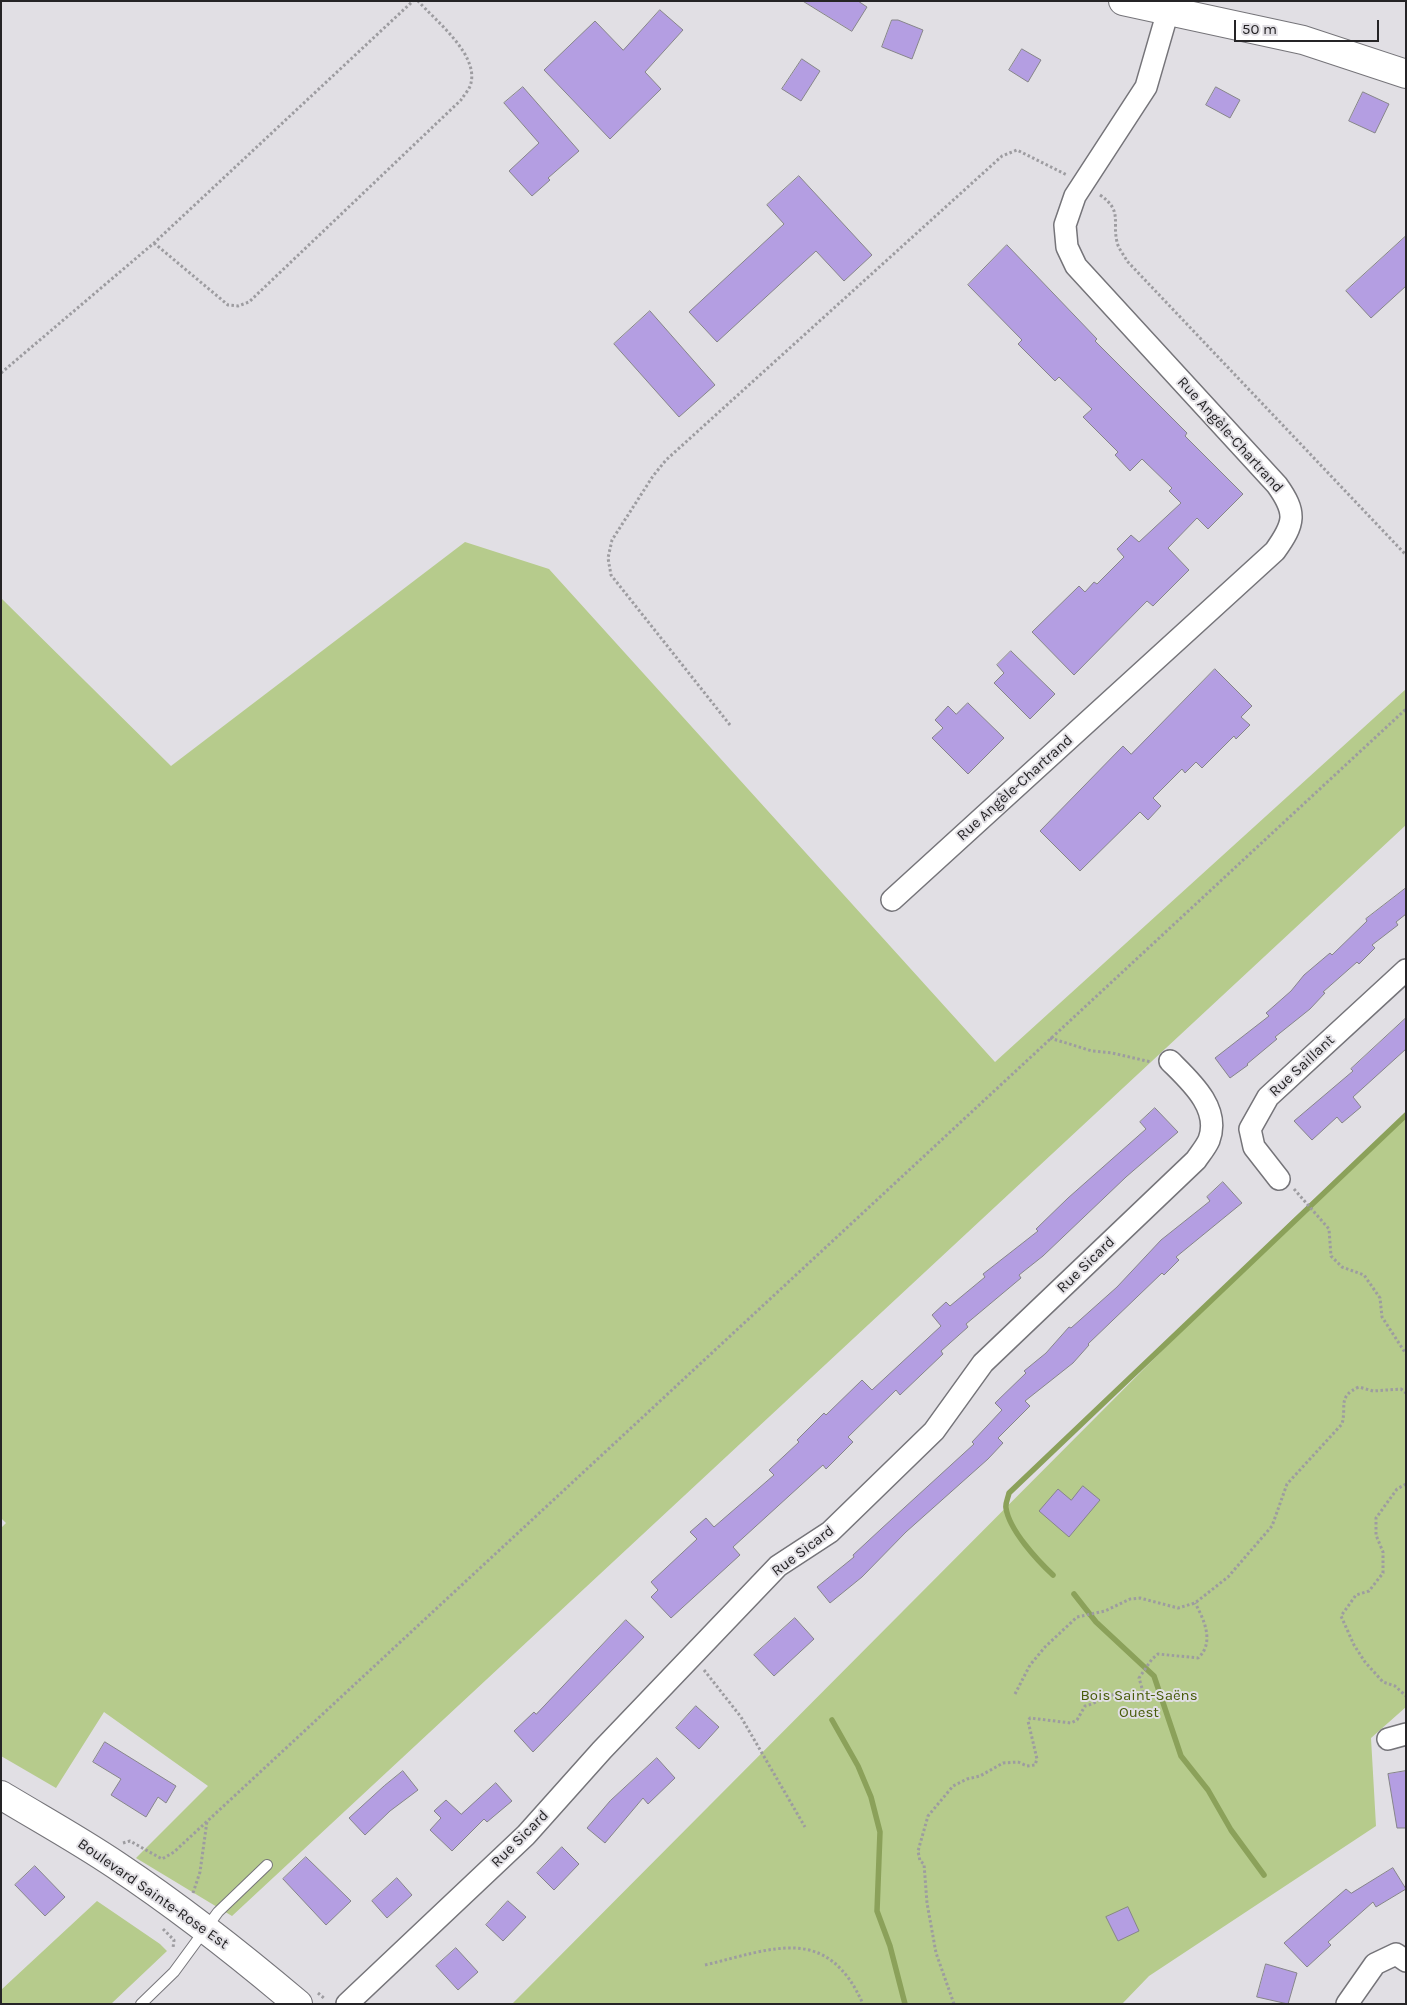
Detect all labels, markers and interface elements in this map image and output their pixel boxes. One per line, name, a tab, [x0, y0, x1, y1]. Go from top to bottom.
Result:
scale bar	[1237, 10, 1382, 42]
text: 50 m	[1242, 20, 1277, 38]
street label: Rue Angèle-Chartrand	[1173, 373, 1287, 497]
street label: Rue Angèle-Chartrand	[953, 731, 1077, 845]
street label: Rue Saillant	[1266, 1031, 1338, 1101]
street label: Rue Sicard	[1053, 1233, 1119, 1297]
street label: Rue Sicard	[768, 1522, 838, 1580]
park label: Bois Saint-Saëns Ouest	[1080, 1687, 1198, 1722]
street label: Rue Sicard	[488, 1807, 552, 1871]
street label: Boulevard Sainte-Rose Est	[74, 1835, 232, 1953]

